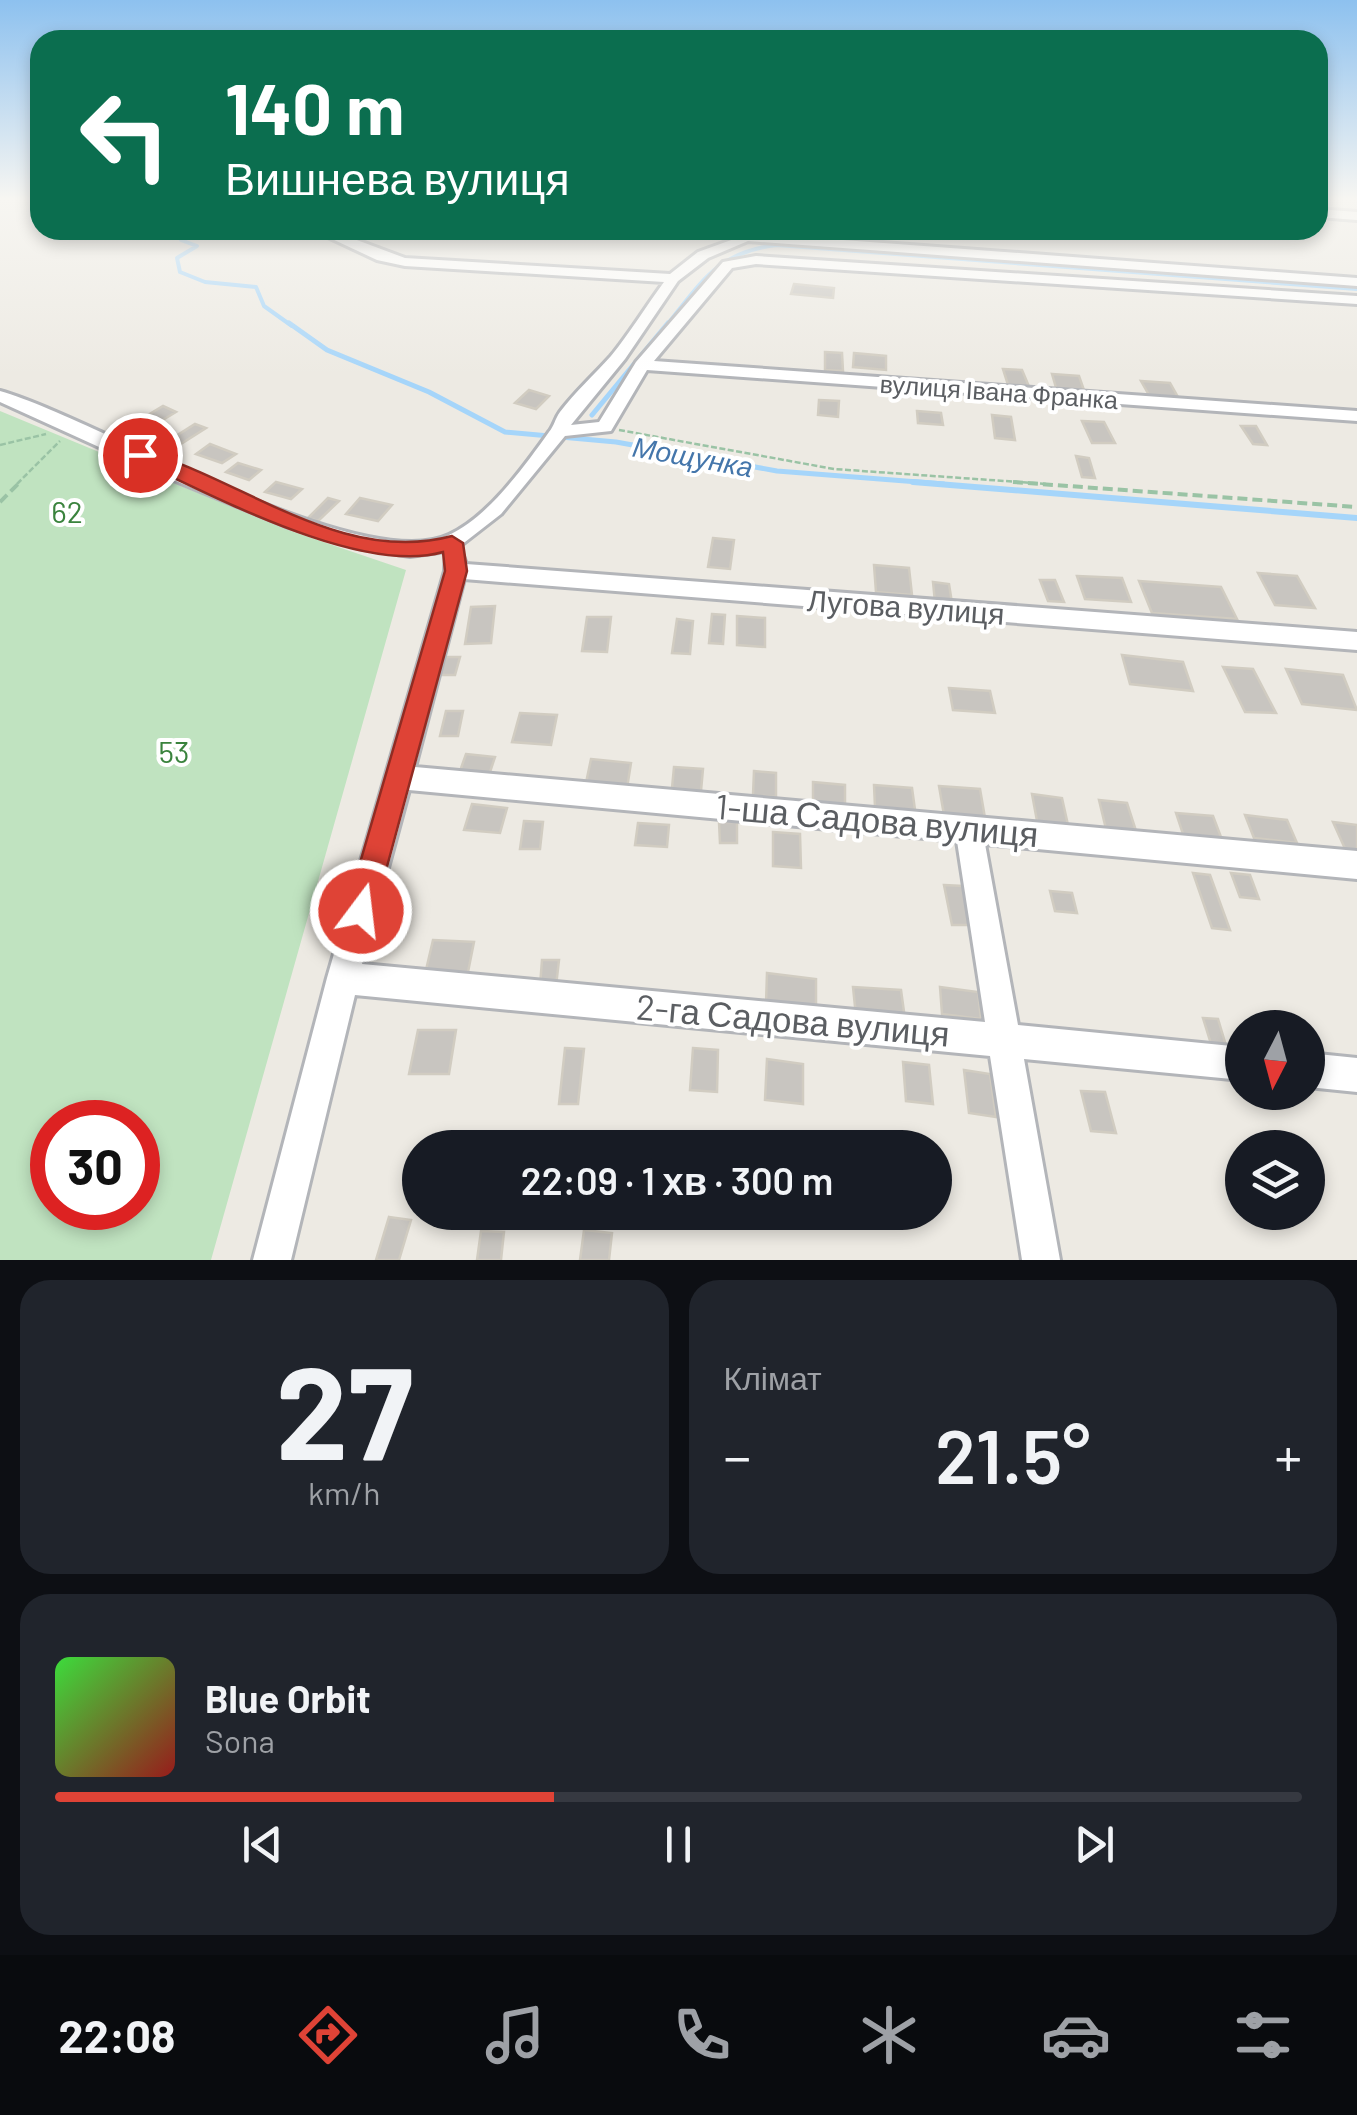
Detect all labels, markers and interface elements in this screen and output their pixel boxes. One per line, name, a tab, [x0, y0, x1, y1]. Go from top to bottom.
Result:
text: 140 m	[225, 65, 404, 149]
icon: left	[60, 70, 190, 200]
text: Вишнева вулиця	[225, 150, 570, 204]
street label: вулиця Івана Франка	[879, 368, 1119, 414]
pin	[98, 413, 183, 498]
icon: arrive	[113, 428, 168, 483]
water label: Мощунка	[630, 429, 756, 483]
park label: 62	[51, 493, 83, 529]
street label: Лугова вулиця	[806, 581, 1006, 631]
park label: 53	[159, 733, 189, 769]
street label: 1-ша Садова вулиця	[714, 784, 1040, 854]
position arrow	[309, 859, 413, 963]
street label: 2-га Садова вулиця	[635, 984, 951, 1054]
north arrow	[1225, 1010, 1325, 1110]
map controls	[1225, 1010, 1325, 1230]
speed limit sign: 30	[30, 1100, 160, 1230]
button: layers	[1225, 1130, 1325, 1230]
text: 22:09 · 1 хв · 300 m	[521, 1157, 833, 1203]
text: 27	[276, 1330, 413, 1486]
text: Клімат	[724, 1358, 822, 1396]
text: 21.5°	[935, 1409, 1091, 1499]
text: −	[724, 1422, 751, 1488]
text: +	[1274, 1422, 1302, 1488]
text: km/h	[308, 1473, 380, 1511]
text: Blue Orbit	[205, 1675, 371, 1721]
text: Sona	[205, 1721, 275, 1759]
icon: previous	[235, 1817, 290, 1872]
icon: pause	[651, 1817, 706, 1872]
icon: next	[1067, 1817, 1122, 1872]
icon: directions	[293, 2000, 363, 2070]
icon: music	[480, 2000, 550, 2070]
icon: phone	[667, 2000, 737, 2070]
icon: climate	[854, 2000, 924, 2070]
icon: car	[1041, 2000, 1111, 2070]
icon: filters	[1228, 2000, 1298, 2070]
text: 22:08	[59, 2008, 175, 2062]

